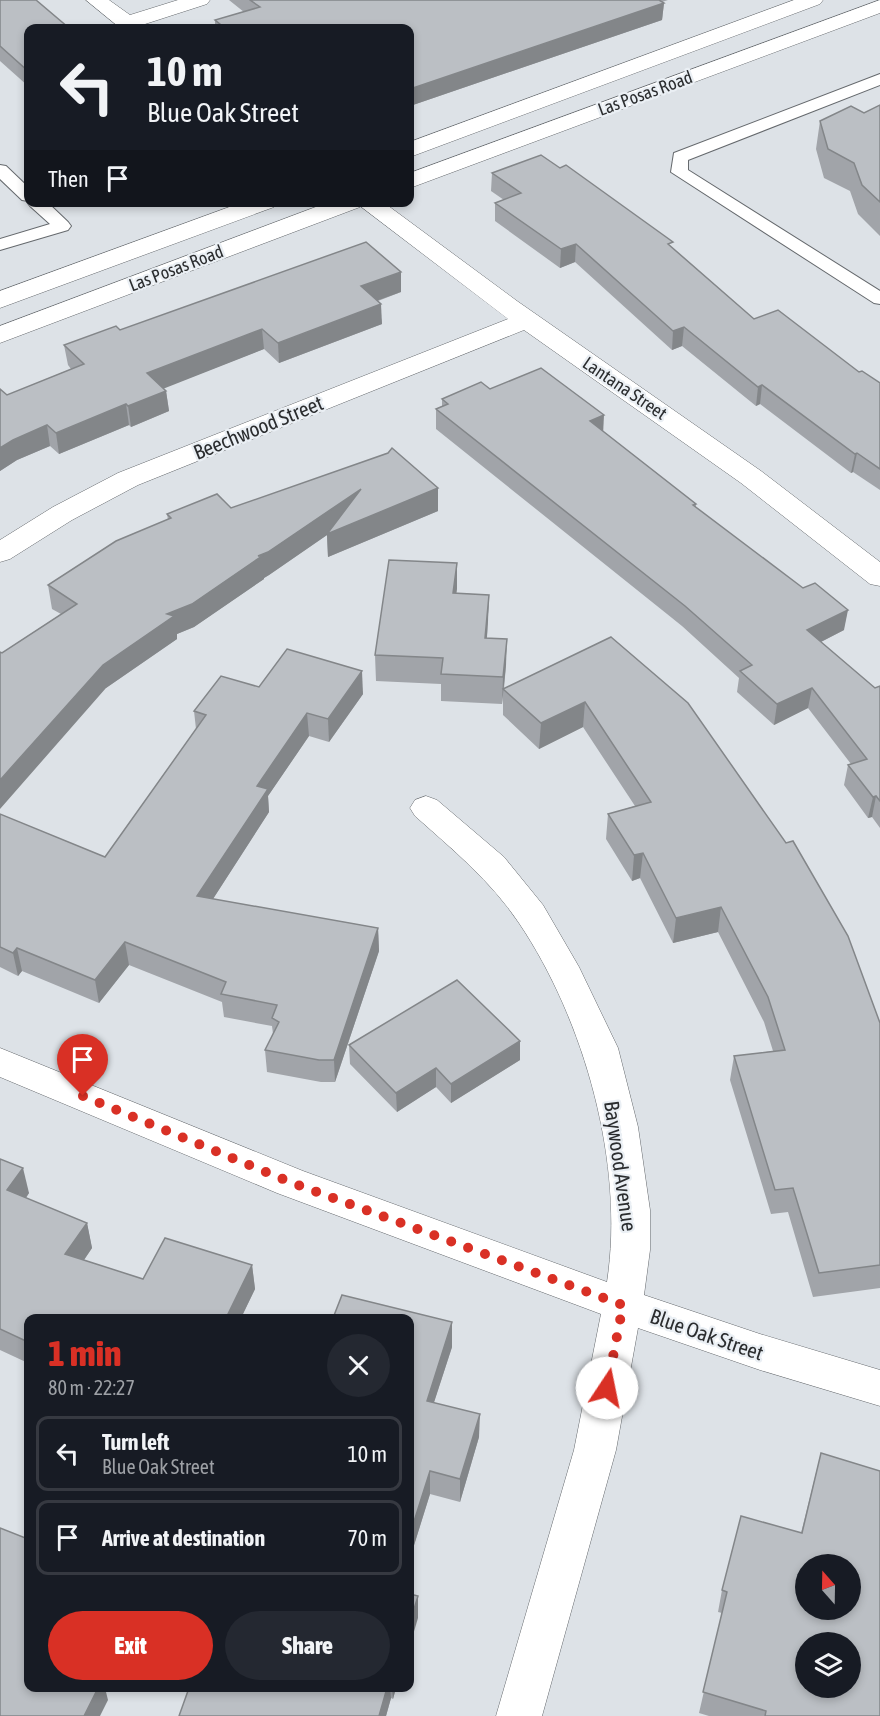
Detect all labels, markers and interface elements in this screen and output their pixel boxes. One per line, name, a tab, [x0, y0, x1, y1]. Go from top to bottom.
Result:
text: 10 m	[147, 47, 222, 95]
icon: left	[48, 48, 126, 126]
street label: Las Posas Road	[595, 66, 695, 120]
text: Blue Oak Street	[147, 97, 299, 128]
icon: arrive	[101, 162, 134, 195]
text: Then	[48, 166, 89, 192]
street label: Las Posas Road	[126, 240, 226, 296]
street label: Lantana Street	[579, 352, 671, 424]
street label: Beechwood Street	[190, 390, 326, 464]
pin	[57, 1034, 108, 1096]
icon: arrive	[66, 1043, 99, 1076]
street label: Baywood Avenue	[600, 1099, 642, 1233]
street label: Blue Oak Street	[647, 1303, 767, 1365]
text: 1 min	[48, 1332, 122, 1374]
button: close	[327, 1334, 390, 1397]
position arrow	[575, 1356, 639, 1420]
text: 80 m · 22:27	[48, 1376, 135, 1399]
text: Turn left	[102, 1429, 169, 1455]
icon: left	[51, 1437, 84, 1470]
text: 10 m	[347, 1441, 387, 1467]
text: Blue Oak Street	[102, 1455, 215, 1478]
icon: arrive	[51, 1521, 84, 1554]
text: Arrive at destination	[102, 1525, 265, 1551]
text: 70 m	[347, 1525, 387, 1551]
north arrow	[795, 1554, 861, 1620]
map controls	[795, 1554, 861, 1698]
button: Exit	[48, 1611, 213, 1680]
button: Share	[225, 1611, 390, 1680]
button: layers	[795, 1632, 861, 1698]

